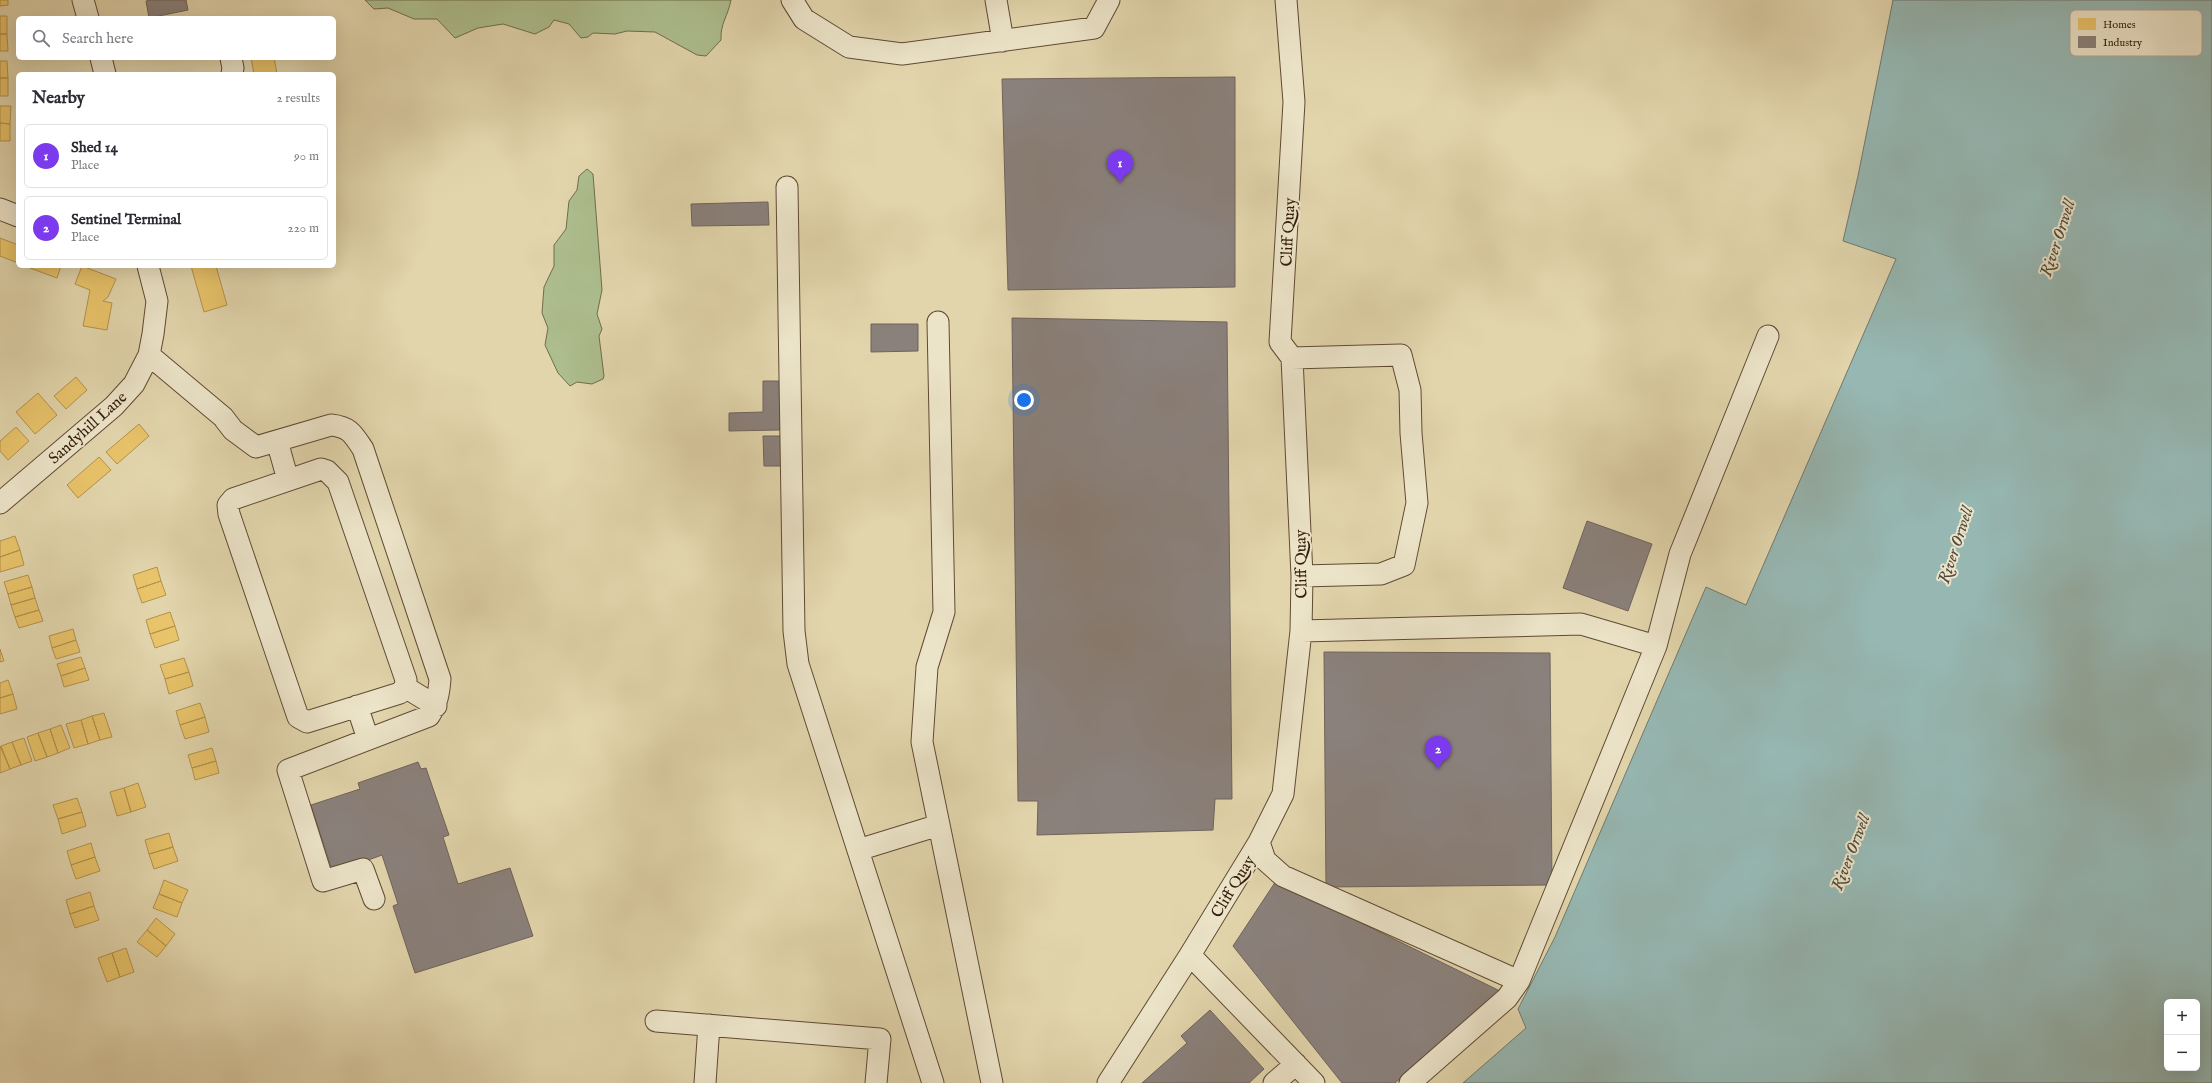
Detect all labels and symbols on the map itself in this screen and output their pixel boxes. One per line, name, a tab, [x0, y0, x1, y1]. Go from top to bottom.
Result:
legend	[2070, 10, 2202, 56]
text: Homes	[2103, 18, 2136, 32]
text: Industry	[2103, 36, 2143, 50]
pin: 1	[1107, 150, 1133, 183]
water label: River Orwell	[2036, 195, 2081, 280]
street label: Cliff Quay	[1277, 197, 1301, 267]
street label: Sandyhill Lane	[45, 388, 132, 469]
your location	[1014, 390, 1034, 410]
water label: River Orwell	[1934, 502, 1979, 587]
street label: Cliff Quay	[1291, 529, 1313, 599]
pin: 2	[1425, 736, 1451, 769]
water label: River Orwell	[1827, 810, 1876, 894]
street label: Cliff Quay	[1207, 852, 1260, 922]

